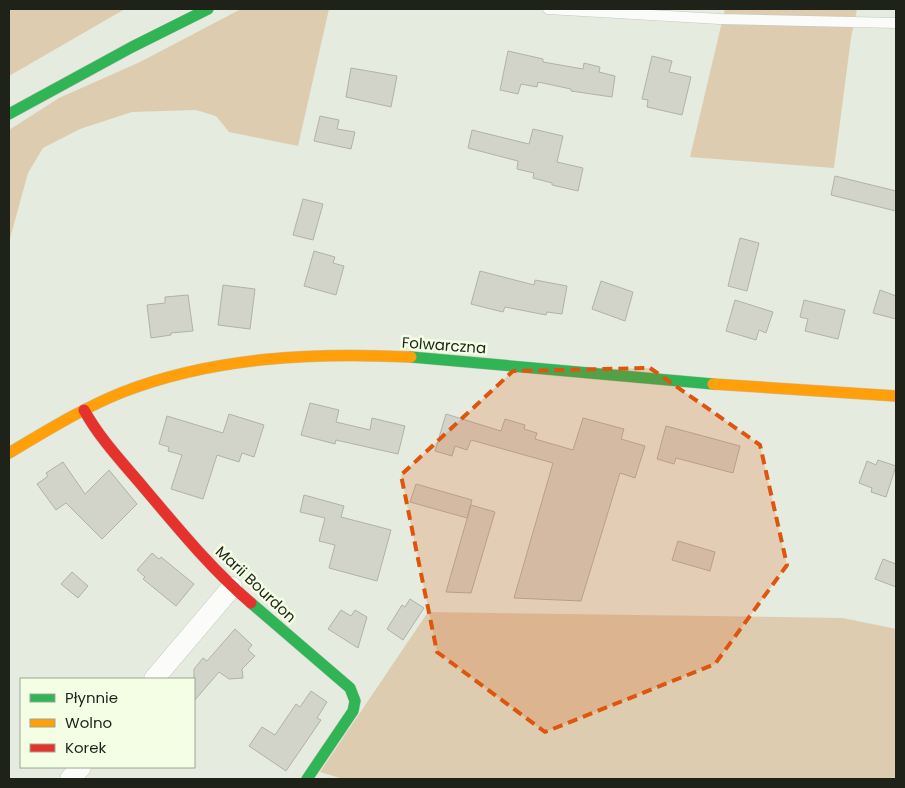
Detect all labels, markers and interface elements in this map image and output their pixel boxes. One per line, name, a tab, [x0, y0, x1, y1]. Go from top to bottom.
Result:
street label: Folwarczna	[401, 332, 487, 358]
street label: Marii Bourdon	[211, 541, 301, 627]
legend	[20, 678, 195, 768]
text: Płynnie	[65, 687, 118, 708]
text: Wolno	[65, 712, 112, 733]
text: Korek	[65, 737, 106, 758]

